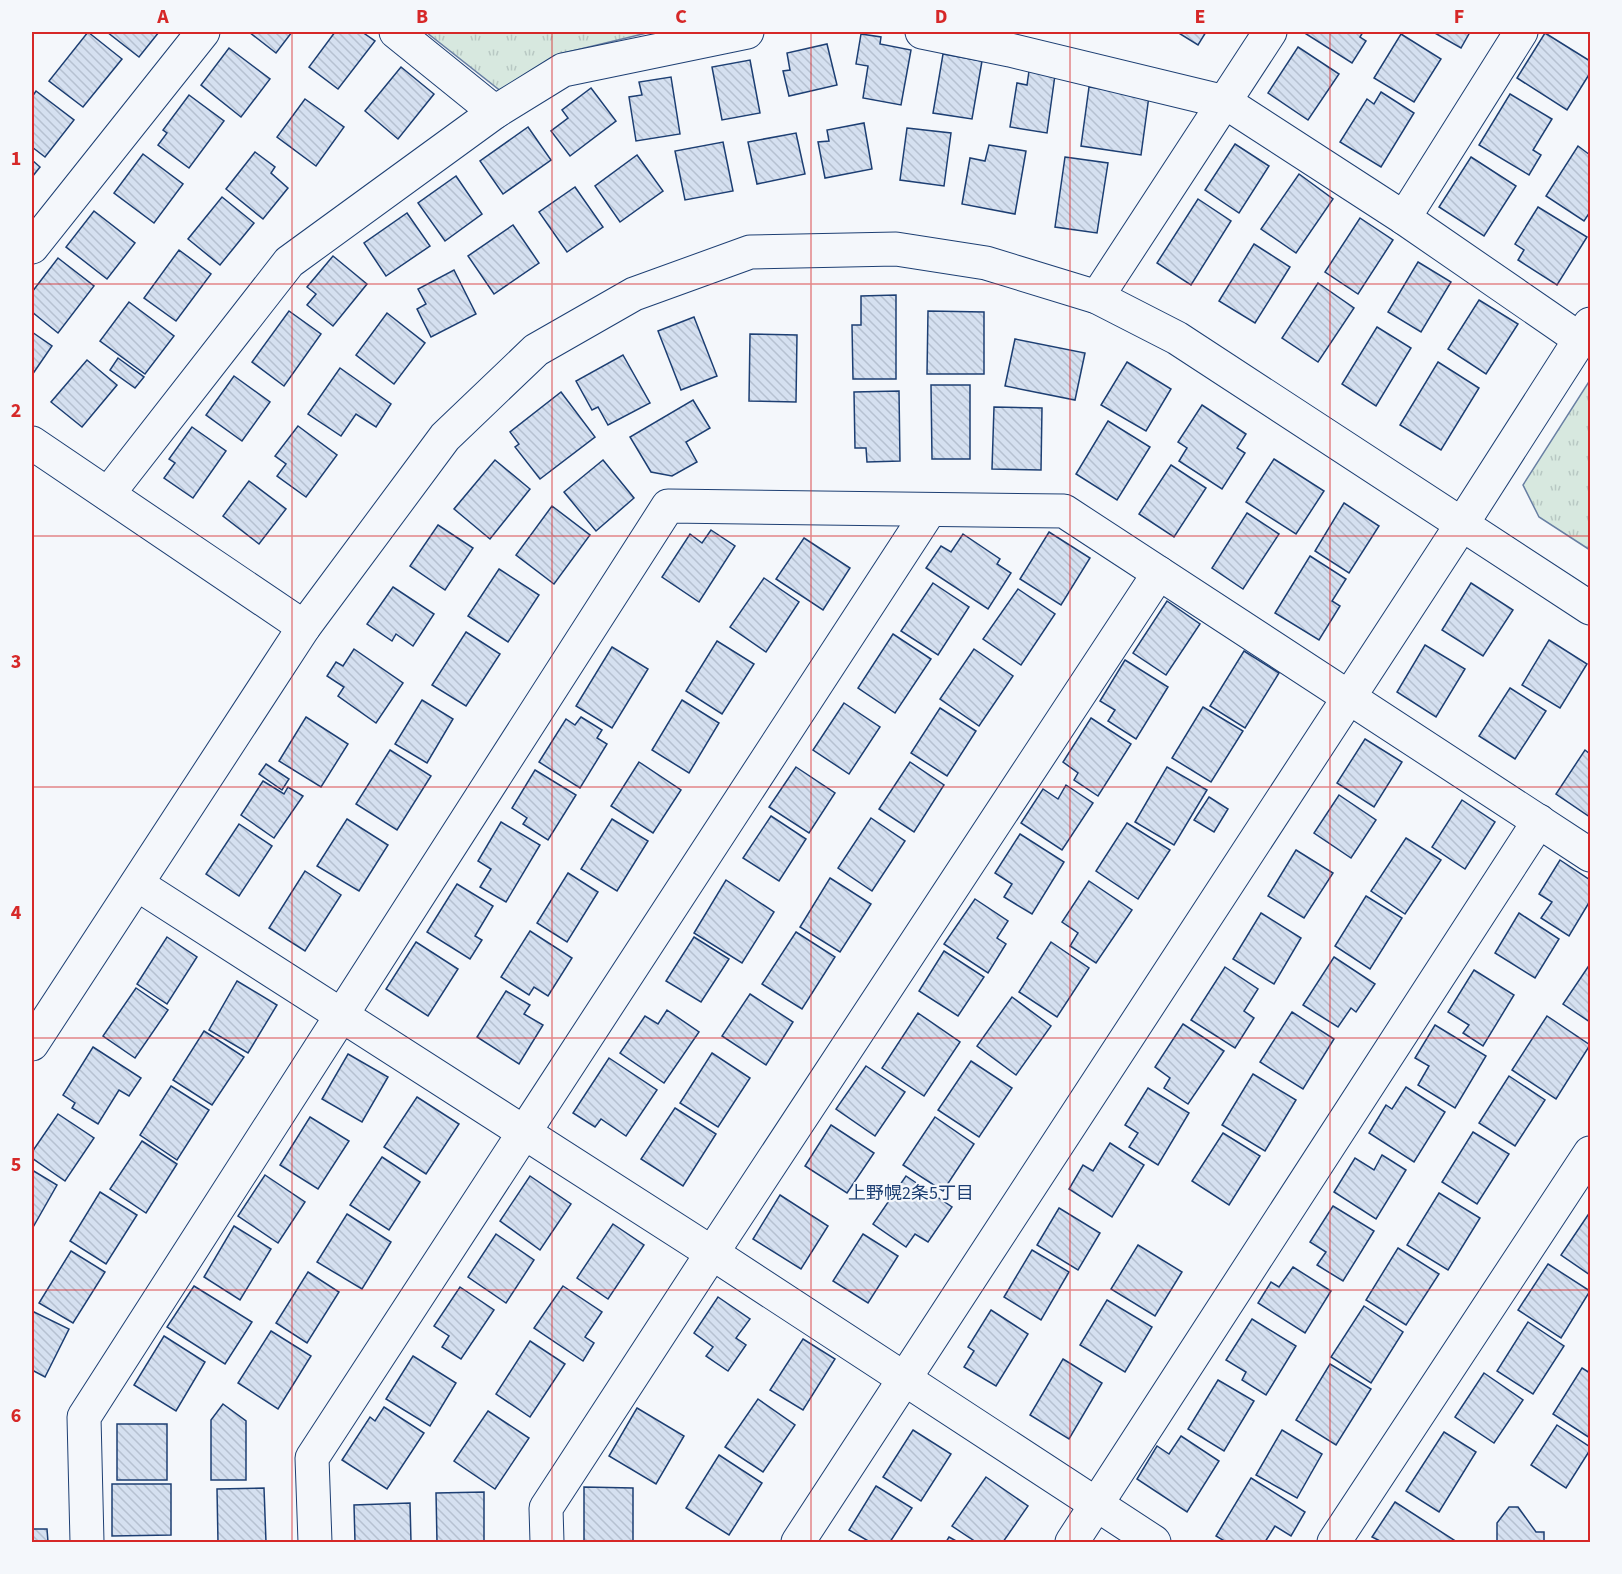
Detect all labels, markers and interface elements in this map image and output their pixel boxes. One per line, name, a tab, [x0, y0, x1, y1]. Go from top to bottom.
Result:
text: A	[156, 3, 169, 31]
text: B	[416, 3, 428, 31]
text: C	[675, 3, 687, 31]
text: D	[935, 3, 947, 31]
text: E	[1195, 3, 1205, 31]
text: F	[1454, 3, 1464, 31]
text: 1	[11, 145, 21, 173]
text: 2	[11, 397, 21, 425]
text: 3	[11, 648, 21, 676]
text: 4	[11, 899, 22, 927]
text: 5	[11, 1151, 21, 1179]
district label: 上野幌2条5丁目	[848, 1181, 974, 1206]
text: 6	[11, 1402, 21, 1430]

